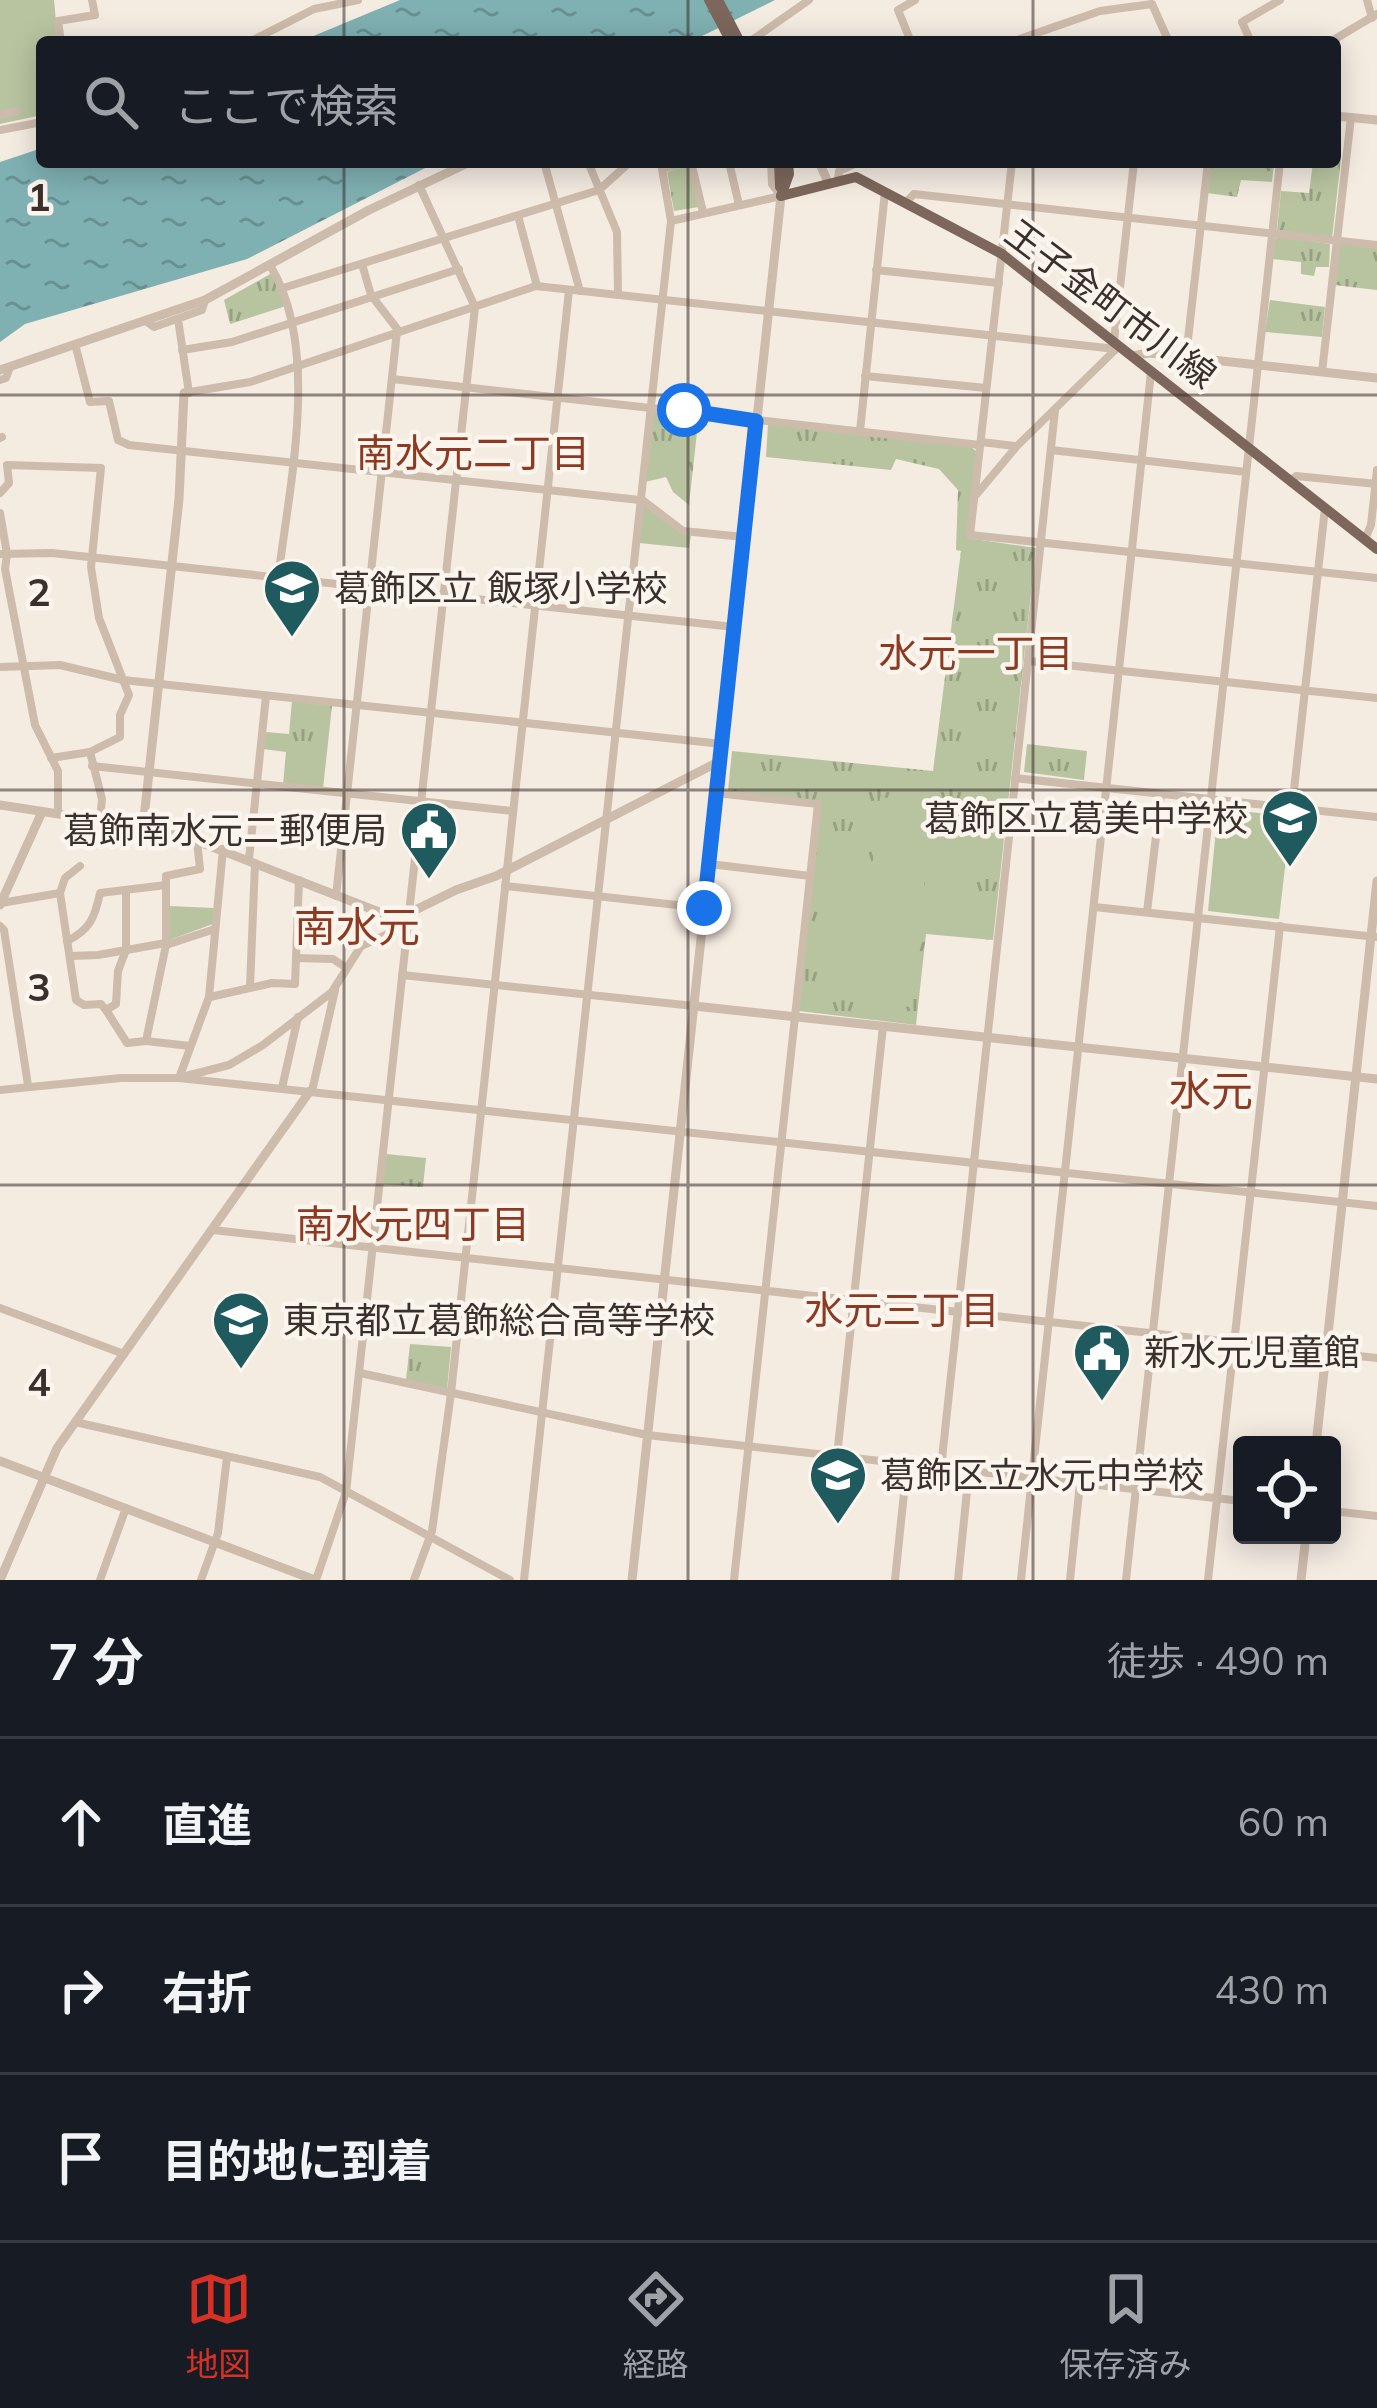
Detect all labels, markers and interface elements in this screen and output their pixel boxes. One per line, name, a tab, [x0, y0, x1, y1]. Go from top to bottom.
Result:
search box	[36, 36, 1341, 168]
icon: search	[78, 69, 144, 135]
text: ここで検索	[174, 77, 399, 133]
text: 1	[27, 172, 51, 221]
street label: 王子金町市川線	[997, 210, 1225, 397]
route start	[657, 383, 711, 437]
district label: 南水元二丁目	[356, 428, 590, 477]
school or university icon: 葛飾区立 飯塚小学校	[261, 557, 323, 639]
place label: 葛飾区立 飯塚小学校	[334, 565, 667, 610]
text: 2	[27, 567, 51, 616]
district label: 水元一丁目	[878, 628, 1074, 677]
school or university icon: 葛飾区立葛美中学校	[1259, 787, 1321, 869]
place label: 葛飾区立葛美中学校	[924, 795, 1248, 840]
public building icon: 葛飾南水元二郵便局	[398, 799, 460, 881]
place label: 葛飾南水元二郵便局	[63, 807, 387, 852]
route end	[677, 881, 731, 935]
district label: 南水元	[294, 900, 420, 953]
text: 3	[27, 962, 51, 1011]
district label: 水元	[1169, 1064, 1253, 1117]
district label: 南水元四丁目	[296, 1199, 530, 1248]
district label: 水元三丁目	[804, 1285, 1000, 1334]
school or university icon: 東京都立葛飾総合高等学校	[210, 1289, 272, 1371]
place label: 東京都立葛飾総合高等学校	[283, 1297, 715, 1342]
public building icon: 新水元児童館	[1071, 1321, 1133, 1403]
place label: 新水元児童館	[1144, 1329, 1360, 1374]
text: 4	[27, 1357, 51, 1406]
map controls	[1233, 1436, 1341, 1544]
button: locate	[1233, 1436, 1341, 1544]
school or university icon: 葛飾区立水元中学校	[807, 1444, 869, 1526]
place label: 葛飾区立水元中学校	[880, 1452, 1204, 1497]
text: 7 分	[48, 1629, 144, 1693]
text: 徒歩 · 490 m	[1107, 1636, 1329, 1685]
icon: ahead	[48, 1789, 114, 1855]
text: 直進	[162, 1796, 252, 1852]
text: 60 m	[1238, 1797, 1329, 1846]
icon: right	[48, 1957, 114, 2023]
text: 右折	[162, 1964, 252, 2020]
text: 430 m	[1214, 1965, 1329, 2014]
icon: arrive	[48, 2125, 114, 2191]
text: 目的地に到着	[162, 2132, 432, 2188]
tab: 地図	[186, 2266, 252, 2386]
tab: 経路	[623, 2266, 689, 2386]
tab: 保存済み	[1060, 2266, 1192, 2386]

